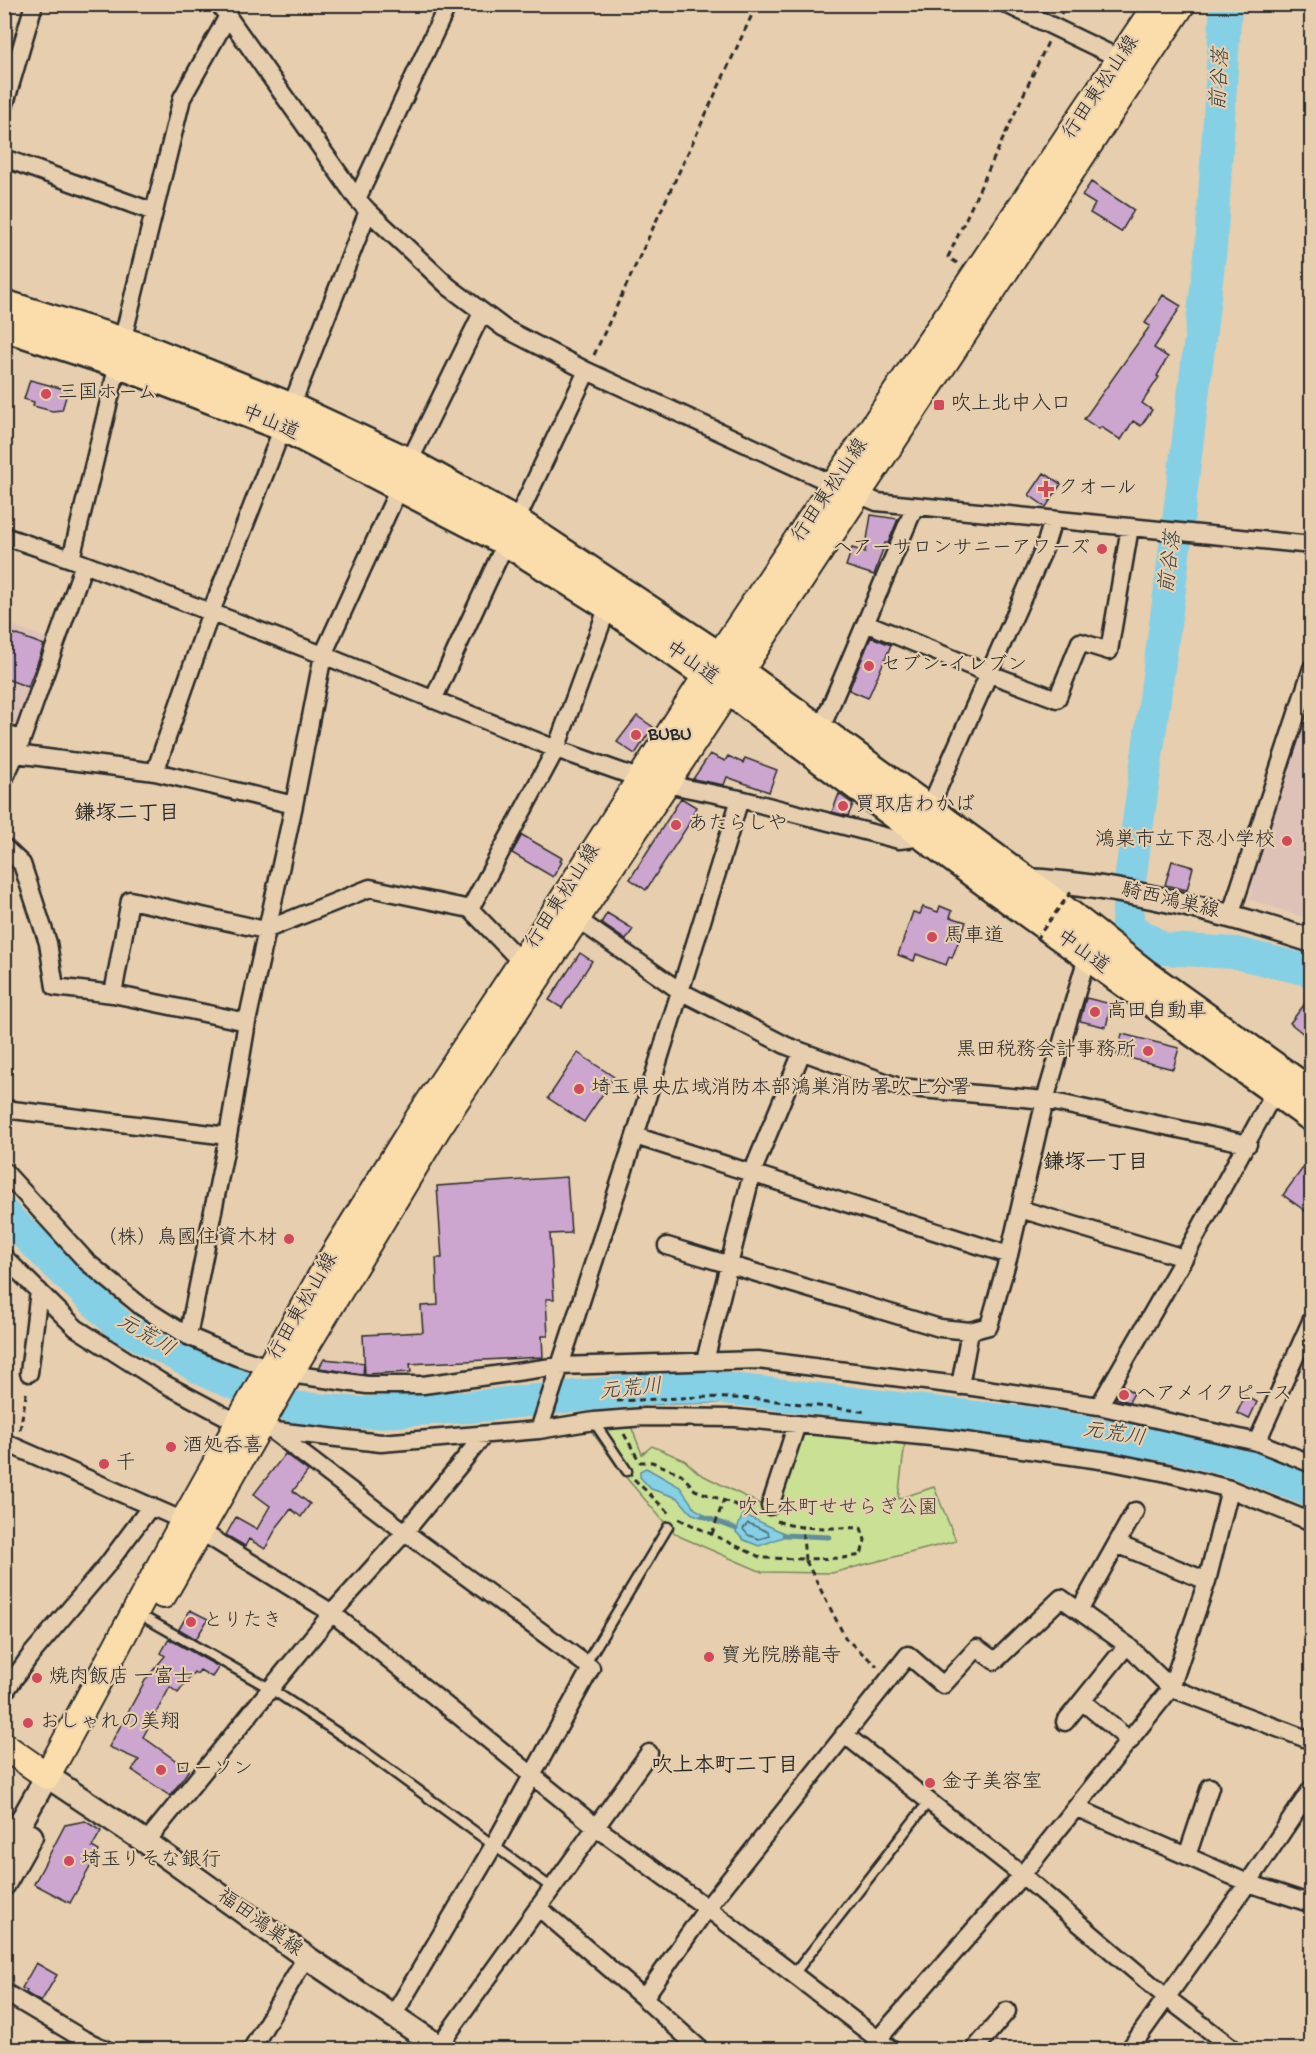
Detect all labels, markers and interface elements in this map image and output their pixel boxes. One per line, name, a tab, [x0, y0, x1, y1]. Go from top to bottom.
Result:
street label: 行田東松山線	[1057, 31, 1145, 144]
water label: 前谷落	[1207, 45, 1236, 111]
place label: 三国ホーム	[58, 382, 157, 406]
marker: 三国ホーム	[39, 387, 53, 401]
place label: 吹上北中入口	[951, 392, 1071, 417]
marker: 吹上北中入口	[932, 398, 946, 412]
street label: 中山道	[238, 400, 303, 446]
street label: 行田東松山線	[786, 434, 874, 547]
place label: クオール	[1058, 478, 1137, 501]
marker: クオール	[1039, 482, 1053, 496]
water label: 前谷落	[1155, 527, 1188, 595]
place label: ヘアーサロンサニーアワーズ	[832, 538, 1090, 561]
marker: ヘアーサロンサニーアワーズ	[1095, 542, 1109, 556]
street label: 中山道	[660, 636, 723, 691]
place label: セブン-イレブン	[881, 654, 1027, 678]
marker: セブン-イレブン	[862, 659, 876, 673]
place label: BUBU	[647, 724, 692, 747]
marker: BUBU	[629, 728, 643, 742]
place label: 買取店わかば	[855, 793, 975, 818]
marker: 買取店わかば	[836, 799, 850, 813]
district label: 鎌塚二丁目	[75, 801, 180, 828]
place label: あたらしや	[688, 813, 788, 837]
marker: あたらしや	[669, 818, 683, 832]
place label: 鴻巣市立下忍小学校	[1095, 828, 1275, 853]
marker: 鴻巣市立下忍小学校	[1280, 834, 1294, 848]
street label: 行田東松山線	[520, 839, 606, 954]
street label: 騎西鴻巣線	[1119, 878, 1222, 924]
place label: 馬車道	[944, 924, 1004, 949]
street label: 中山道	[1051, 924, 1114, 980]
marker: 馬車道	[925, 930, 939, 944]
place label: 高田自動車	[1107, 999, 1207, 1024]
marker: 高田自動車	[1088, 1005, 1102, 1019]
place label: 黒田税務会計事務所	[956, 1038, 1136, 1063]
marker: 黒田税務会計事務所	[1141, 1044, 1155, 1058]
place label: 埼玉県央広域消防本部鴻巣消防署吹上分署	[591, 1076, 971, 1101]
marker: 埼玉県央広域消防本部鴻巣消防署吹上分署	[572, 1082, 586, 1096]
district label: 鎌塚一丁目	[1044, 1150, 1149, 1177]
place label: （株）鳥國住資木材	[97, 1226, 277, 1251]
marker: （株）鳥國住資木材	[282, 1232, 296, 1246]
street label: 行田東松山線	[262, 1248, 344, 1365]
water label: 元荒川	[112, 1309, 179, 1364]
water label: 元荒川	[598, 1375, 663, 1406]
place label: ヘアメイクピース	[1136, 1384, 1292, 1407]
marker: ヘアメイクピース	[1117, 1388, 1131, 1402]
water label: 元荒川	[1081, 1418, 1147, 1453]
place label: 酒処呑喜	[183, 1434, 263, 1459]
marker: 酒処呑喜	[164, 1440, 178, 1454]
place label: 千	[116, 1452, 136, 1476]
marker: 千	[97, 1457, 111, 1471]
park label: 吹上本町せせらぎ公園	[738, 1496, 938, 1521]
place label: とりたき	[203, 1610, 283, 1634]
marker: とりたき	[184, 1615, 198, 1629]
place label: 寶光院勝龍寺	[721, 1644, 841, 1669]
marker: 寶光院勝龍寺	[702, 1650, 716, 1664]
place label: 焼肉飯店 一富士	[49, 1665, 194, 1690]
marker: 焼肉飯店 一富士	[30, 1671, 44, 1685]
place label: おしゃれの美翔	[40, 1711, 180, 1735]
marker: おしゃれの美翔	[21, 1716, 35, 1730]
district label: 吹上本町二丁目	[652, 1753, 799, 1780]
place label: ローソン	[173, 1759, 253, 1782]
marker: ローソン	[154, 1763, 168, 1777]
place label: 金子美容室	[942, 1771, 1042, 1795]
marker: 金子美容室	[923, 1776, 937, 1790]
place label: 埼玉りそな銀行	[81, 1848, 221, 1873]
marker: 埼玉りそな銀行	[62, 1854, 76, 1868]
street label: 福田鴻巣線	[212, 1884, 307, 1963]

